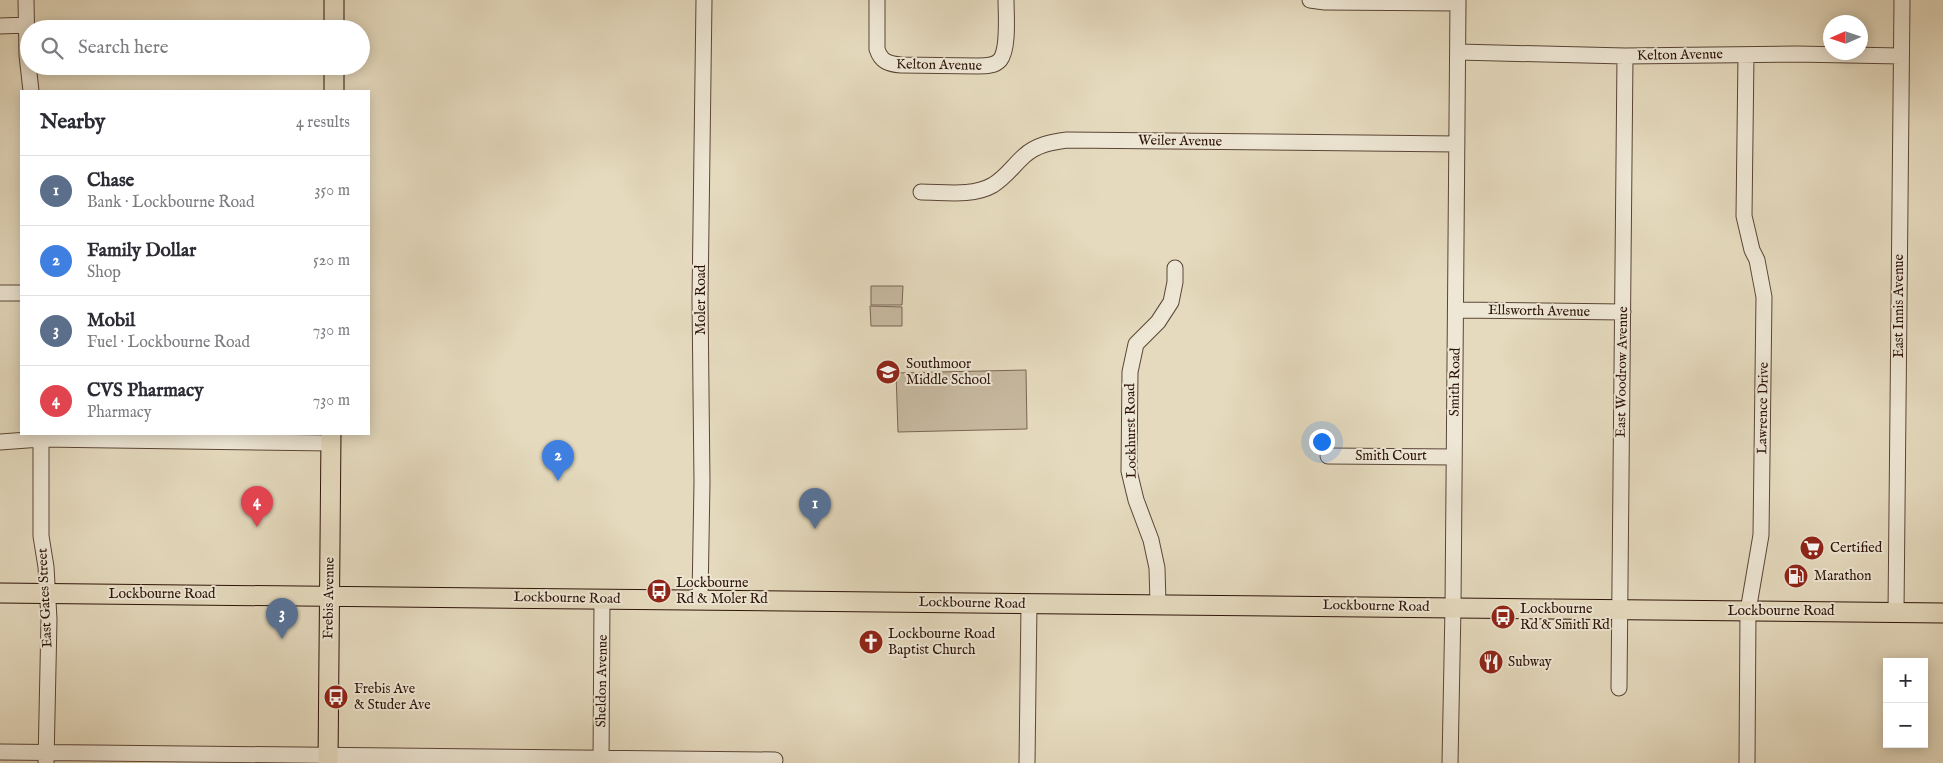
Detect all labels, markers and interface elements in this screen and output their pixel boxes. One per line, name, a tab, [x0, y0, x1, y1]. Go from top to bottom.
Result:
north arrow	[1823, 15, 1868, 60]
search box	[20, 20, 370, 75]
icon: search	[38, 34, 66, 62]
text: Search here	[78, 36, 169, 60]
street label: Kelton Avenue	[1637, 45, 1724, 65]
street label: Kelton Avenue	[896, 55, 983, 75]
text: Nearby	[40, 109, 105, 136]
text: 4 results	[296, 113, 350, 133]
street label: Weiler Avenue	[1138, 131, 1223, 151]
text: Chase	[87, 169, 134, 193]
text: 1	[53, 181, 59, 201]
text: 350 m	[315, 181, 350, 201]
text: Bank · Lockbourne Road	[87, 193, 255, 213]
text: Family Dollar	[87, 239, 196, 263]
text: 2	[52, 251, 60, 271]
text: 520 m	[313, 251, 350, 271]
street label: East Innis Avenue	[1890, 253, 1908, 358]
text: Shop	[87, 263, 121, 283]
street label: Moler Road	[692, 264, 710, 335]
street label: Ellsworth Avenue	[1488, 301, 1591, 321]
street label: East Woodrow Avenue	[1612, 306, 1632, 438]
text: Mobil	[87, 309, 135, 333]
text: 3	[53, 321, 59, 341]
text: 730 m	[313, 321, 350, 341]
text: Fuel · Lockbourne Road	[87, 333, 250, 353]
street label: Smith Road	[1445, 347, 1465, 416]
place label: Southmoor Middle School	[906, 355, 991, 389]
school or university icon: Southmoor Middle School	[875, 359, 901, 385]
street label: Lawrence Drive	[1753, 361, 1773, 454]
text: CVS Pharmacy	[87, 379, 204, 403]
street label: Lockhurst Road	[1121, 383, 1141, 479]
text: 4	[52, 391, 60, 411]
text: 730 m	[313, 391, 350, 411]
text: Pharmacy	[87, 403, 152, 423]
your location	[1309, 429, 1335, 455]
pin: 2	[542, 440, 574, 481]
street label: Smith Court	[1355, 447, 1427, 465]
pin: 4	[241, 486, 273, 527]
pin: 1	[799, 488, 831, 529]
supermarket icon: Certified	[1799, 535, 1825, 561]
place label: Certified	[1830, 539, 1883, 557]
street label: East Gates Street	[33, 548, 57, 648]
street label: Frebis Avenue	[319, 556, 339, 639]
fuel station icon: Marathon	[1783, 563, 1809, 589]
place label: Marathon	[1814, 567, 1872, 585]
place label: Lockbourne Rd & Moler Rd	[676, 574, 768, 608]
bus stop icon: Lockbourne Rd & Moler Rd	[646, 578, 672, 604]
street label: Lockbourne Road	[108, 585, 216, 603]
street label: Lockbourne Road	[513, 588, 621, 608]
street label: Lockbourne Road	[918, 593, 1026, 613]
street label: Lockbourne Road	[1322, 596, 1430, 616]
pin: 3	[266, 598, 298, 639]
place label: Lockbourne Rd & Smith Rd	[1520, 600, 1610, 634]
street label: Lockbourne Road	[1727, 602, 1835, 620]
bus stop icon: Lockbourne Rd & Smith Rd	[1490, 604, 1516, 630]
place label: Lockbourne Road Baptist Church	[888, 625, 996, 659]
church icon: Lockbourne Road Baptist Church	[858, 629, 884, 655]
street label: Sheldon Avenue	[592, 634, 612, 728]
restaurant icon: Subway	[1478, 649, 1504, 675]
place label: Subway	[1508, 653, 1552, 671]
map controls	[1883, 658, 1928, 748]
button: +	[1883, 658, 1928, 703]
place label: Frebis Ave & Studer Ave	[354, 680, 431, 714]
bus stop icon: Frebis Ave & Studer Ave	[323, 684, 349, 710]
button: −	[1883, 703, 1928, 748]

